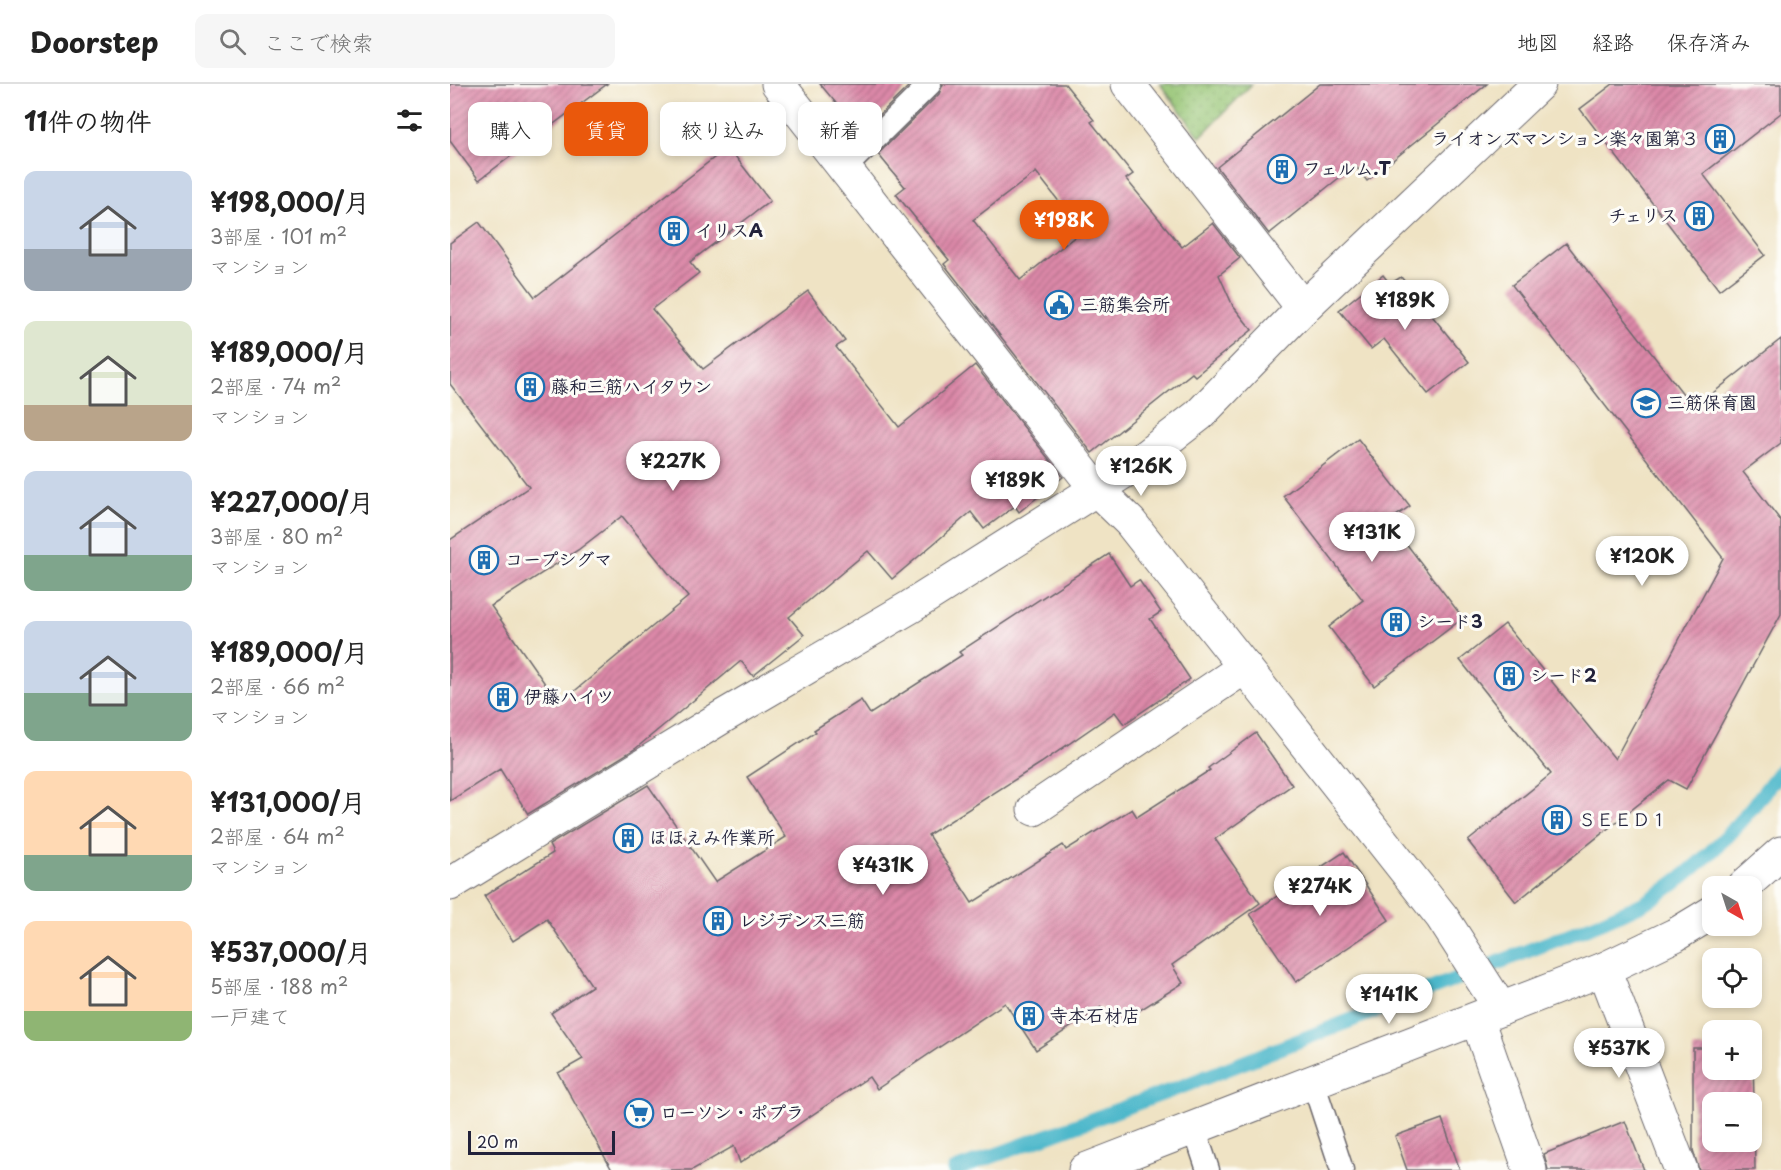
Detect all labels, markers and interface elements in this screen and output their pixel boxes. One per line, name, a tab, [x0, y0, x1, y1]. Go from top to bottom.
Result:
search box	[195, 14, 615, 68]
text: Doorstep	[30, 20, 159, 63]
icon: search	[216, 25, 249, 58]
text: ここで検索	[264, 25, 374, 58]
text: 地図	[1517, 25, 1559, 57]
text: 経路	[1592, 25, 1634, 57]
text: 保存済み	[1667, 25, 1751, 57]
text: 11件の物件	[24, 101, 152, 140]
chip: 購入	[468, 102, 552, 156]
chip: 賃貸	[564, 102, 648, 156]
chip: 絞り込み	[660, 102, 786, 156]
chip: 新着	[798, 102, 882, 156]
icon: filters	[393, 104, 426, 137]
building icon: ライオンズマンション楽々園第３	[1704, 123, 1736, 155]
place label: ライオンズマンション楽々園第３	[1431, 124, 1699, 151]
building icon: フェルム.T	[1266, 153, 1298, 185]
place label: フェルム.T	[1303, 154, 1392, 181]
text: ¥198,000/月	[210, 182, 370, 221]
icon: home	[72, 195, 144, 267]
pin: ¥198K	[1022, 200, 1106, 251]
building icon: チェリス	[1683, 200, 1715, 232]
place label: チェリス	[1608, 201, 1678, 228]
text: ¥198K	[1034, 204, 1094, 234]
building icon: イリスA	[658, 215, 690, 247]
place label: イリスA	[695, 216, 763, 243]
text: 3部屋 · 101 m²	[210, 221, 347, 251]
text: マンション	[210, 251, 309, 281]
pin: ¥189K	[1363, 280, 1447, 331]
text: ¥189K	[1375, 284, 1435, 314]
public building icon: 三筋集会所	[1043, 289, 1075, 321]
place label: 三筋集会所	[1080, 290, 1170, 317]
text: ¥189,000/月	[210, 332, 369, 371]
icon: home	[72, 345, 144, 417]
text: 2部屋 · 74 m²	[210, 371, 341, 401]
building icon: 藤和三筋ハイタウン	[514, 371, 546, 403]
place label: 藤和三筋ハイタウン	[551, 372, 712, 399]
school or university icon: 三筋保育園	[1630, 387, 1662, 419]
place label: 三筋保育園	[1667, 388, 1757, 415]
text: マンション	[210, 401, 309, 431]
pin: ¥227K	[631, 441, 715, 492]
text: ¥227K	[640, 445, 706, 475]
pin: ¥126K	[1099, 446, 1183, 497]
text: ¥126K	[1109, 450, 1173, 480]
pin: ¥189K	[973, 460, 1057, 511]
text: ¥189K	[985, 464, 1045, 494]
text: ¥227,000/月	[210, 482, 374, 521]
icon: home	[72, 495, 144, 567]
pin: ¥131K	[1330, 512, 1414, 563]
text: ¥131K	[1343, 516, 1401, 546]
text: 3部屋 · 80 m²	[210, 521, 343, 551]
pin: ¥120K	[1600, 536, 1684, 587]
text: ¥120K	[1610, 540, 1674, 570]
building icon: コープシグマ	[468, 544, 500, 576]
place label: コープシグマ	[505, 545, 612, 572]
text: マンション	[210, 551, 309, 581]
building icon: シード3	[1380, 606, 1412, 638]
place label: シード3	[1417, 607, 1483, 634]
text: ¥189,000/月	[210, 632, 369, 671]
icon: home	[72, 645, 144, 717]
building icon: シード2	[1493, 660, 1525, 692]
place label: シード2	[1530, 661, 1597, 688]
text: 2部屋 · 66 m²	[210, 671, 345, 701]
building icon: 伊藤ハイツ	[487, 681, 519, 713]
place label: 伊藤ハイツ	[524, 682, 614, 709]
text: マンション	[210, 701, 309, 731]
text: ¥131,000/月	[210, 782, 366, 821]
icon: home	[72, 795, 144, 867]
building icon: ＳＥＥＤ１	[1541, 804, 1573, 836]
place label: ＳＥＥＤ１	[1578, 805, 1668, 832]
text: 2部屋 · 64 m²	[210, 821, 345, 851]
building icon: ほほえみ作業所	[612, 822, 644, 854]
place label: ほほえみ作業所	[649, 823, 775, 850]
pin: ¥431K	[841, 845, 925, 896]
text: ¥431K	[852, 849, 914, 879]
text: マンション	[210, 851, 309, 881]
pin: ¥274K	[1278, 866, 1362, 917]
text: ¥274K	[1288, 870, 1352, 900]
north arrow	[1702, 876, 1762, 936]
map controls	[1702, 876, 1762, 1152]
building icon: レジデンス三筋	[702, 905, 734, 937]
place label: レジデンス三筋	[739, 906, 865, 933]
text: ¥537,000/月	[210, 932, 372, 971]
icon: home	[72, 945, 144, 1017]
button: locate	[1702, 948, 1762, 1008]
text: 5部屋 · 188 m²	[210, 971, 348, 1001]
pin: ¥141K	[1347, 974, 1431, 1025]
text: ¥141K	[1360, 978, 1418, 1008]
building icon: 寺本石材店	[1013, 1000, 1045, 1032]
text: 一戸建て	[210, 1001, 290, 1031]
place label: 寺本石材店	[1050, 1001, 1140, 1028]
button: +	[1702, 1020, 1762, 1080]
pin: ¥537K	[1577, 1028, 1661, 1079]
text: ¥537K	[1588, 1032, 1650, 1062]
button: −	[1702, 1092, 1762, 1152]
supermarket icon: ローソン・ポプラ	[623, 1097, 655, 1129]
place label: ローソン・ポプラ	[660, 1098, 804, 1125]
scale bar	[468, 1128, 615, 1156]
text: 20 m	[477, 1129, 518, 1153]

